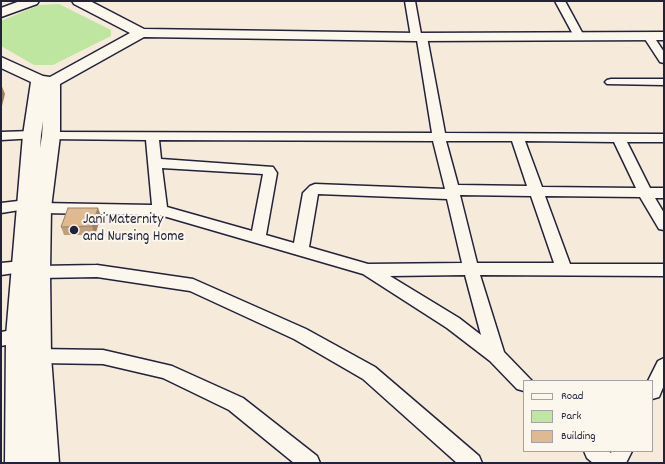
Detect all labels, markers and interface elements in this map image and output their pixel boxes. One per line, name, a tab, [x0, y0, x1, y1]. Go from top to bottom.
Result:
place label: Jani Maternity and Nursing Home	[83, 212, 184, 247]
marker: Jani Maternity and Nursing Home	[68, 224, 80, 236]
legend	[523, 380, 653, 452]
text: Road	[561, 388, 583, 405]
text: Park	[561, 408, 581, 425]
text: Building	[561, 428, 596, 445]

